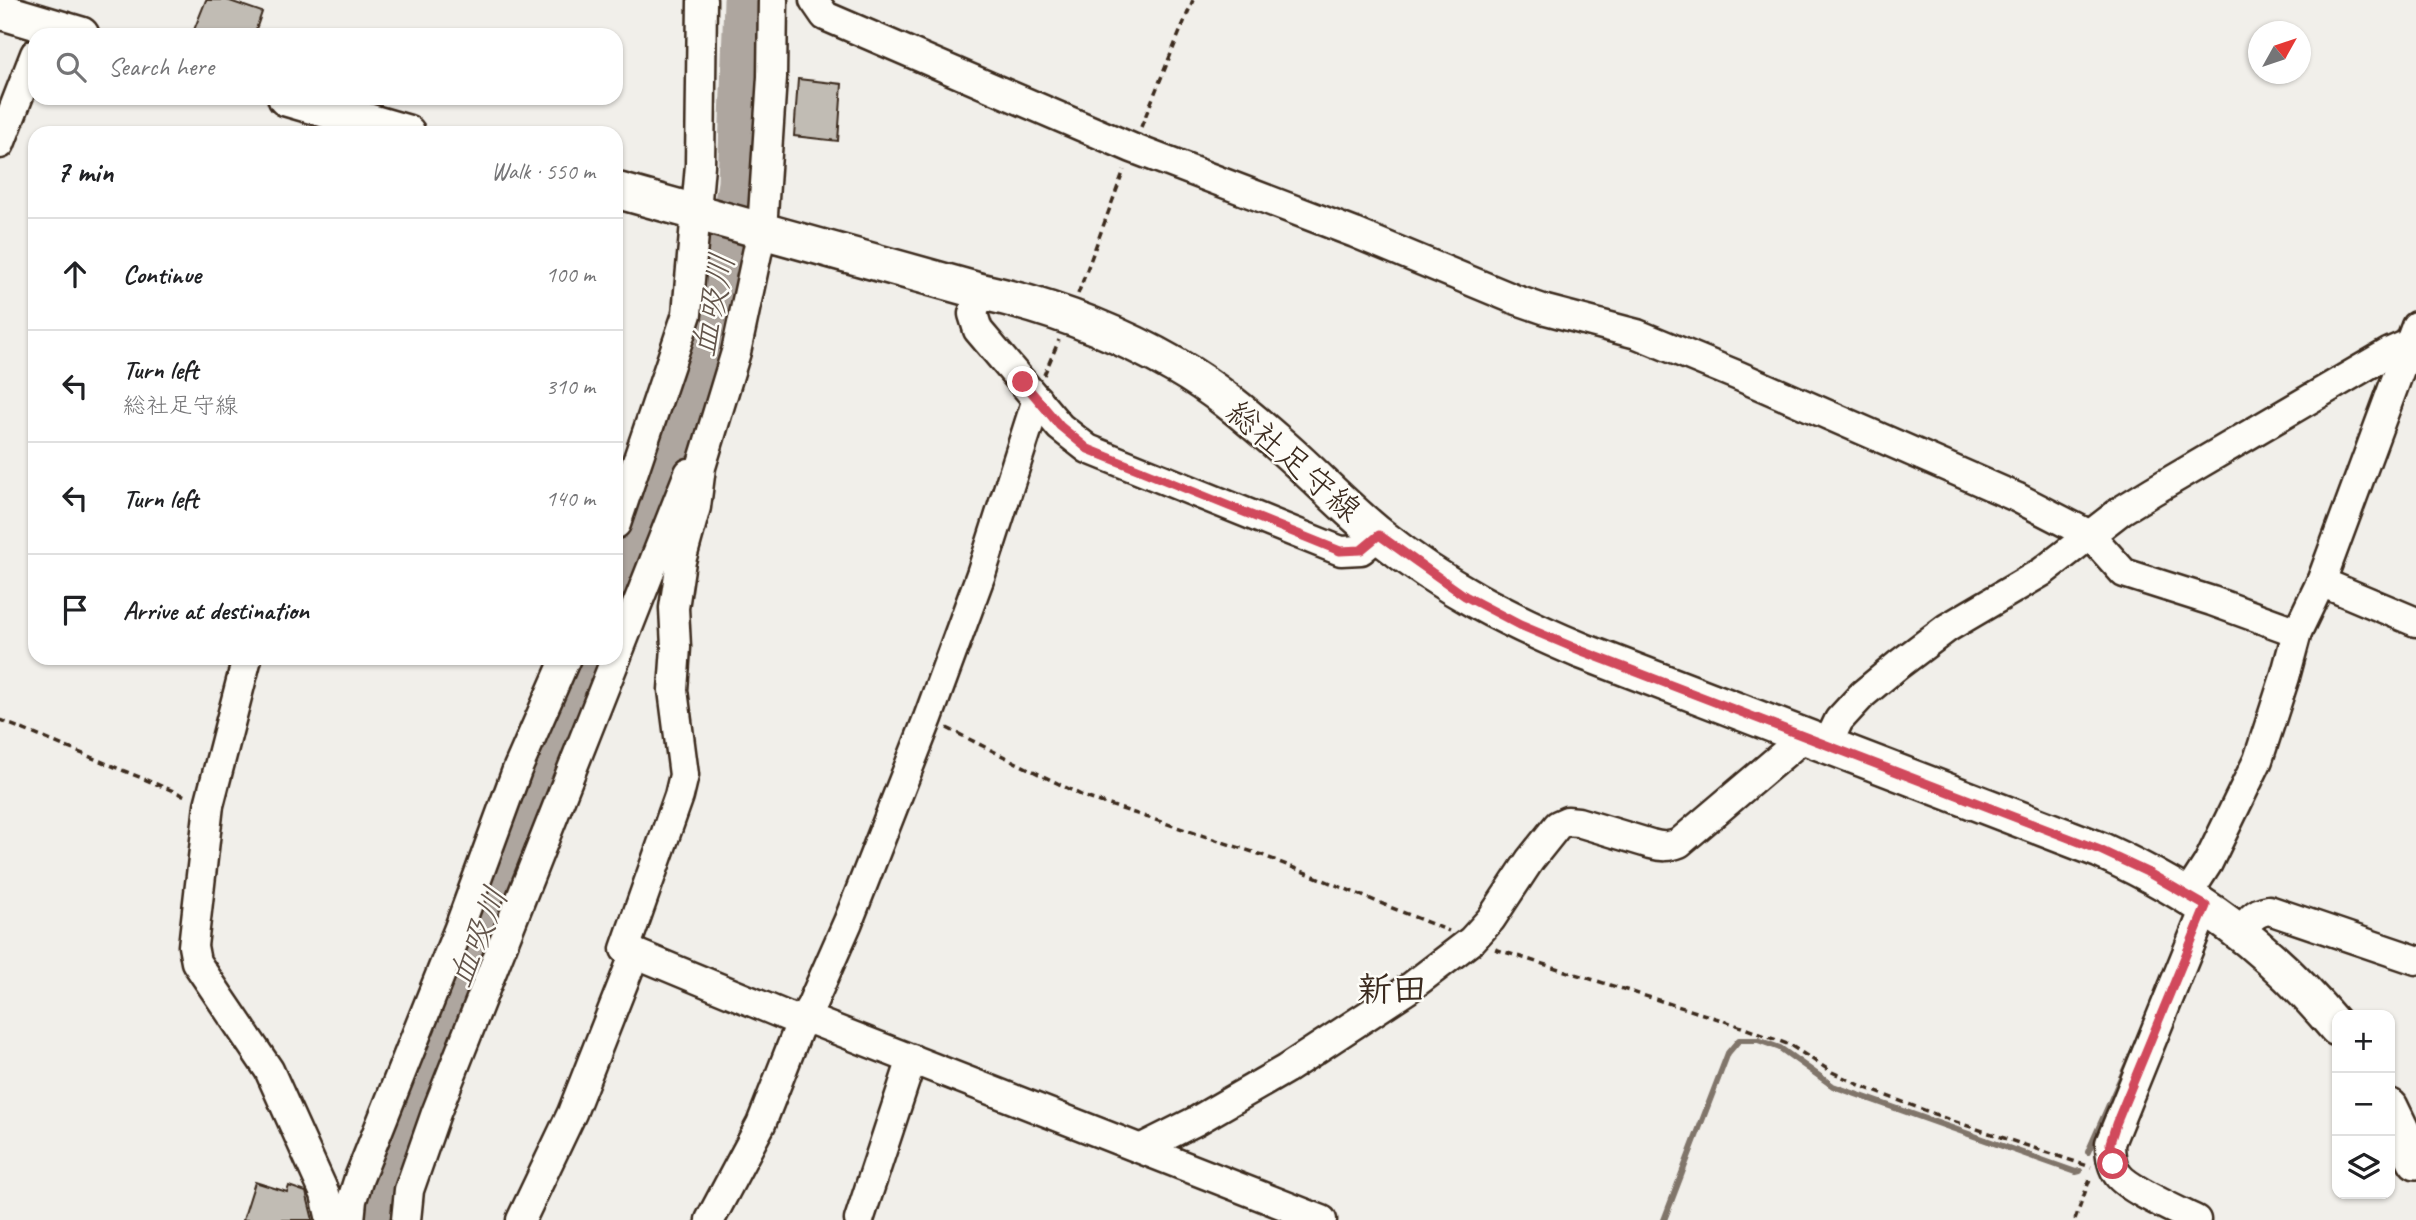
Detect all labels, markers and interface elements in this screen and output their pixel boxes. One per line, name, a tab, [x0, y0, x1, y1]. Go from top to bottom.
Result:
north arrow	[2248, 21, 2311, 84]
search box	[28, 28, 623, 105]
icon: search	[52, 48, 90, 86]
text: Search here	[108, 50, 214, 83]
text: 7 min	[56, 153, 113, 191]
text: Walk · 550 m	[491, 157, 595, 186]
water label: 血吸川	[681, 249, 745, 361]
icon: ahead	[56, 255, 94, 293]
text: Continue	[123, 258, 201, 291]
text: 100 m	[546, 260, 595, 289]
text: Turn left	[123, 353, 198, 386]
route end	[1007, 366, 1038, 397]
icon: left	[56, 367, 94, 405]
text: 310 m	[546, 372, 595, 401]
text: 総社足守線	[123, 391, 238, 420]
street label: 総社足守線	[1218, 391, 1370, 531]
icon: left	[56, 479, 94, 517]
text: Turn left	[123, 482, 198, 515]
text: 140 m	[546, 484, 595, 513]
icon: arrive	[56, 591, 94, 629]
text: Arrive at destination	[123, 594, 309, 627]
water label: 血吸川	[437, 880, 519, 994]
district label: 新田	[1357, 967, 1427, 1012]
map controls	[2332, 1010, 2395, 1199]
button: +	[2332, 1010, 2395, 1073]
button: −	[2332, 1073, 2395, 1136]
button: layers	[2332, 1136, 2395, 1199]
route start	[2097, 1148, 2128, 1179]

